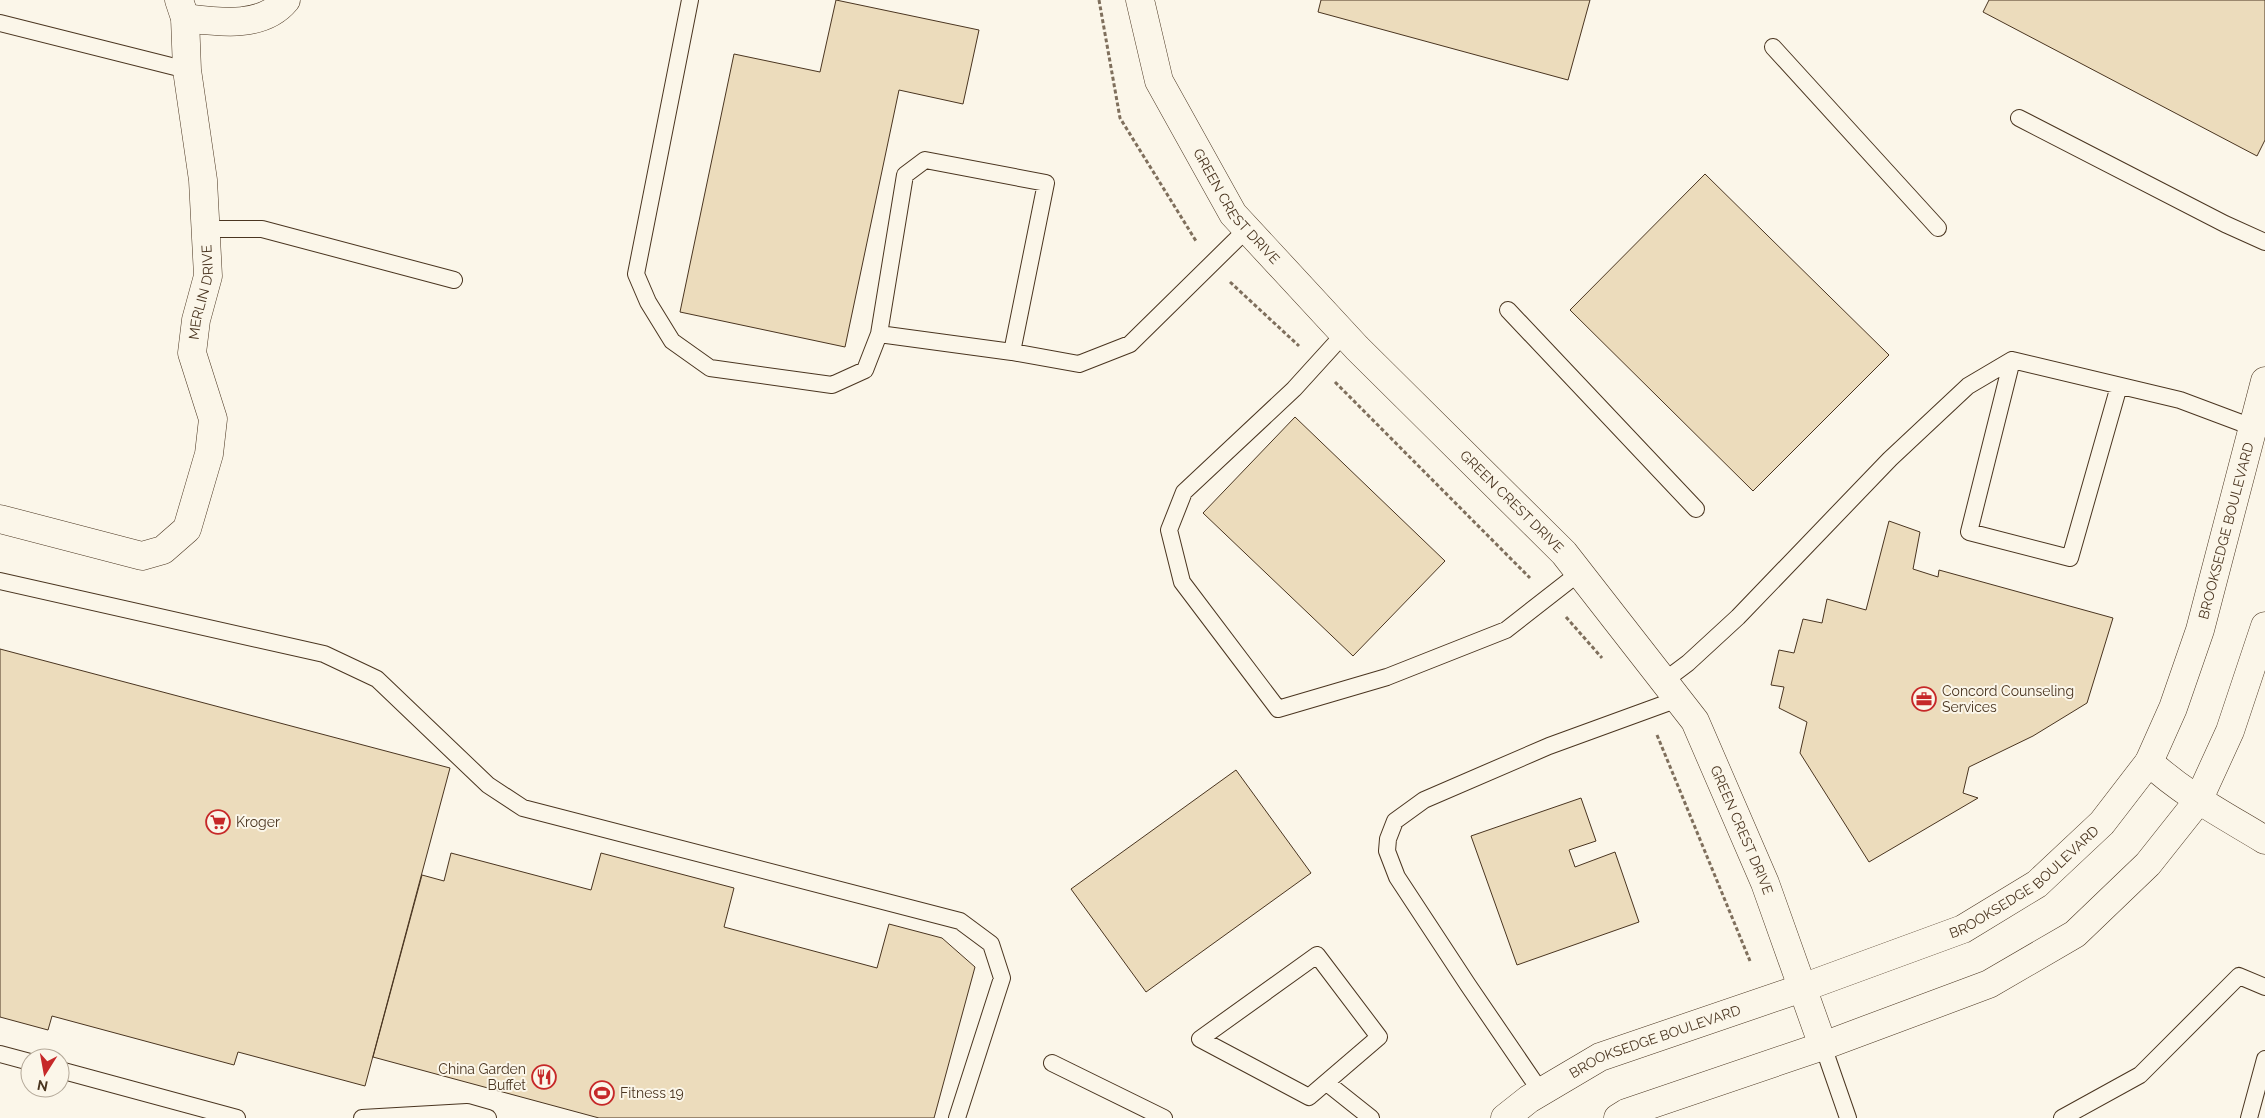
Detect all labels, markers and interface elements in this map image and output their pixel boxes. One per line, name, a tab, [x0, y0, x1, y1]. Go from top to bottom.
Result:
street label: GREEN CREST DRIVE	[1190, 146, 1283, 267]
street label: MERLIN DRIVE	[186, 244, 216, 341]
street label: BROOKSEDGE BOULEVARD	[2195, 441, 2257, 621]
street label: GREEN CREST DRIVE	[1457, 447, 1567, 556]
place label: Concord Counseling Services	[1942, 683, 2074, 715]
office icon: Concord Counseling Services	[1911, 686, 1937, 712]
street label: GREEN CREST DRIVE	[1707, 763, 1776, 897]
supermarket icon: Kroger	[205, 809, 231, 835]
place label: Kroger	[236, 814, 280, 830]
street label: BROOKSEDGE BOULEVARD	[1947, 822, 2102, 941]
street label: BROOKSEDGE BOULEVARD	[1567, 1002, 1743, 1081]
north arrow	[20, 1048, 70, 1098]
place label: China Garden Buffet	[438, 1061, 526, 1093]
restaurant icon: China Garden Buffet	[531, 1064, 557, 1090]
text: N	[36, 1077, 49, 1095]
sports icon: Fitness 19	[589, 1080, 615, 1106]
place label: Fitness 19	[620, 1085, 684, 1101]

